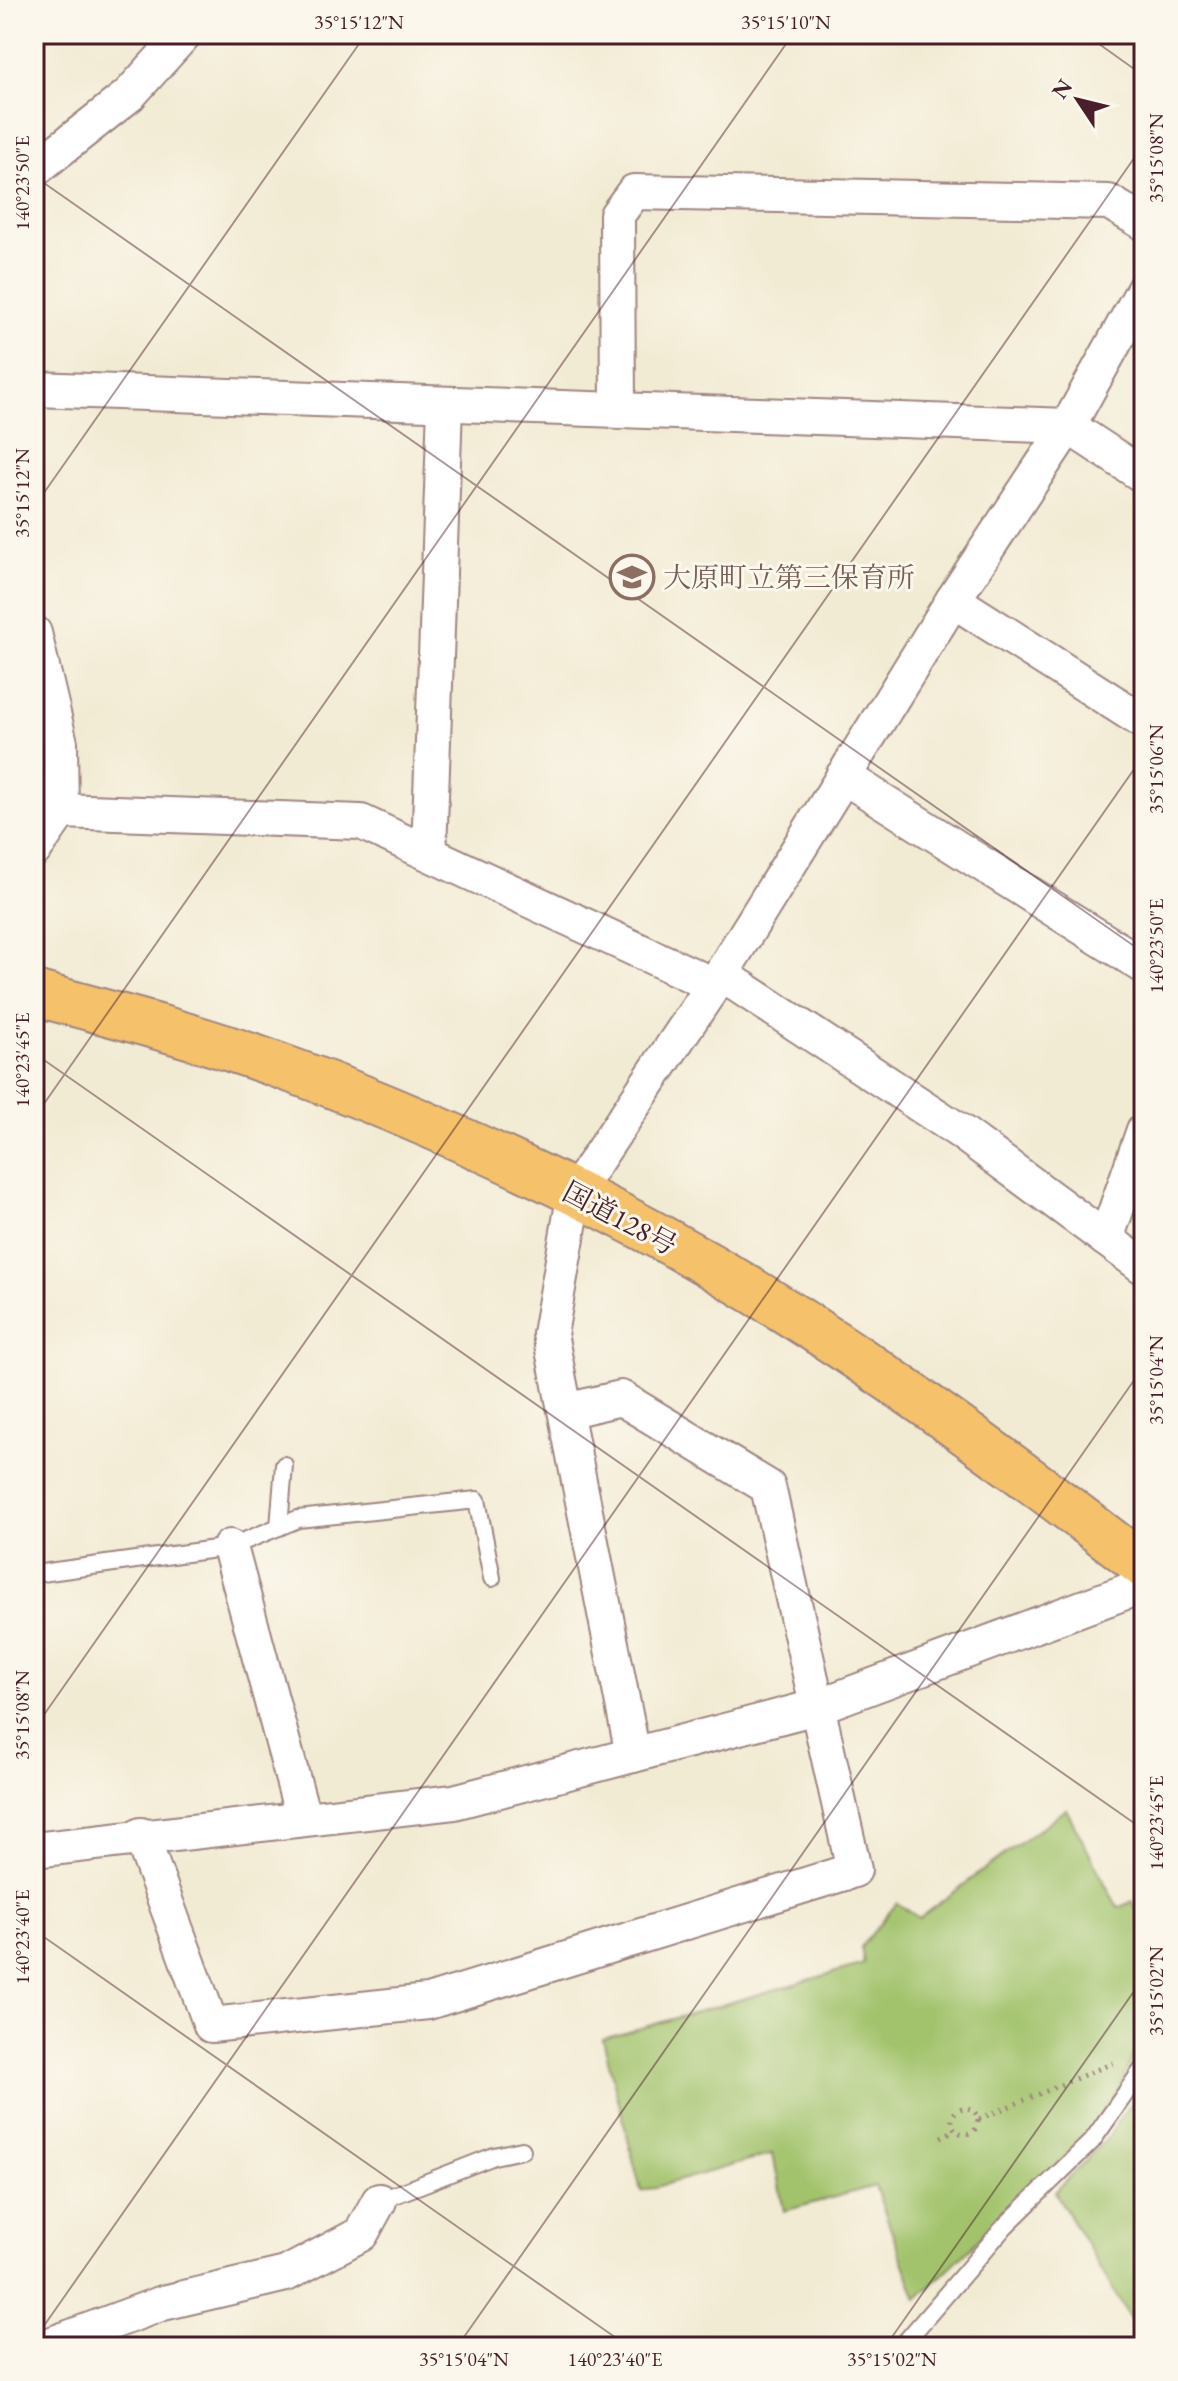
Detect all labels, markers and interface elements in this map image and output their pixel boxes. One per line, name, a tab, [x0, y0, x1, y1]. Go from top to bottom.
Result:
text: 35°15'12"N	[314, 9, 404, 35]
text: 35°15'10"N	[741, 9, 831, 35]
north arrow	[1038, 60, 1118, 140]
text: N	[1045, 73, 1079, 104]
text: 35°15'08"N	[1143, 113, 1169, 203]
text: 140°23'50"E	[9, 136, 35, 230]
text: 35°15'12"N	[9, 448, 35, 538]
school or university icon: 大原町立第三保育所	[608, 553, 656, 601]
place label: 大原町立第三保育所	[663, 559, 915, 595]
text: 35°15'06"N	[1143, 724, 1169, 814]
text: 140°23'50"E	[1143, 899, 1169, 993]
text: 140°23'45"E	[9, 1013, 35, 1107]
street label: 国道128号	[557, 1173, 683, 1263]
text: 35°15'04"N	[1143, 1335, 1169, 1425]
text: 35°15'08"N	[9, 1670, 35, 1760]
text: 140°23'45"E	[1143, 1776, 1169, 1870]
text: 140°23'40"E	[9, 1890, 35, 1984]
text: 35°15'02"N	[1143, 1946, 1169, 2036]
text: 35°15'04"N	[419, 2346, 509, 2372]
text: 140°23'40"E	[568, 2346, 662, 2372]
text: 35°15'02"N	[847, 2346, 937, 2372]

